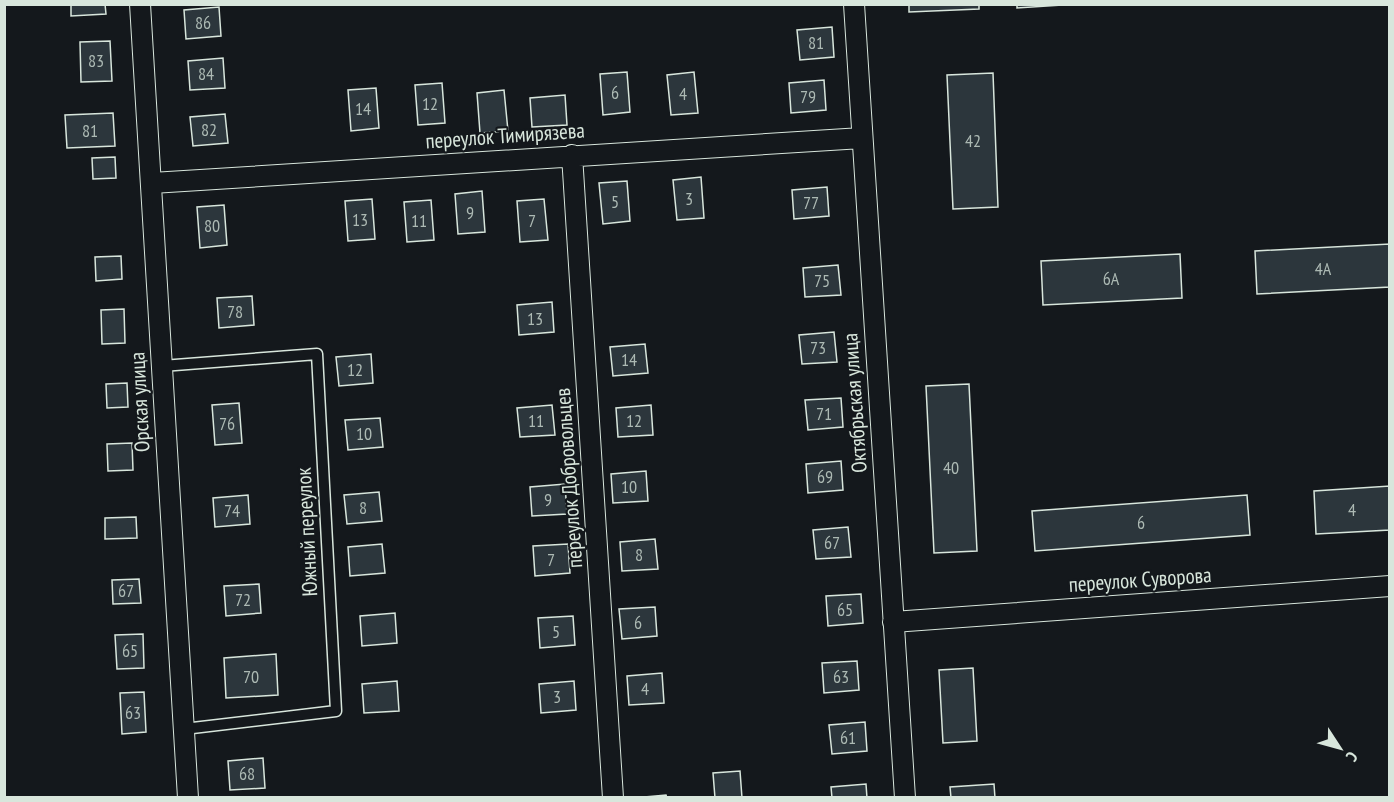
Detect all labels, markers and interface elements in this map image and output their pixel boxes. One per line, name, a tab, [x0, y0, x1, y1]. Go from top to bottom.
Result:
house number: 86	[195, 11, 211, 34]
house number: 81	[808, 31, 824, 54]
house number: 83	[88, 49, 104, 72]
house number: 84	[198, 62, 214, 85]
house number: 6	[611, 81, 619, 104]
house number: 4	[679, 82, 687, 105]
house number: 79	[800, 85, 816, 108]
house number: 12	[422, 92, 438, 115]
house number: 14	[355, 97, 371, 120]
street label: переулок Тимирязева	[424, 116, 585, 155]
house number: 82	[201, 118, 217, 141]
house number: 81	[82, 119, 98, 142]
house number: 42	[965, 129, 981, 152]
house number: 3	[685, 187, 693, 210]
house number: 5	[611, 190, 619, 213]
house number: 77	[803, 191, 819, 214]
house number: 9	[466, 201, 474, 224]
house number: 13	[352, 208, 368, 231]
house number: 11	[411, 209, 427, 232]
house number: 7	[528, 209, 536, 232]
house number: 80	[204, 214, 220, 237]
house number: 4А	[1315, 257, 1332, 280]
house number: 6А	[1103, 267, 1120, 290]
house number: 75	[814, 269, 830, 292]
house number: 78	[227, 300, 243, 323]
house number: 13	[527, 307, 543, 330]
street label: Октябрьская улица	[836, 332, 873, 474]
house number: 73	[810, 336, 826, 359]
house number: 14	[621, 348, 637, 371]
street label: Орская улица	[123, 351, 156, 453]
house number: 12	[347, 358, 363, 381]
street label: переулок Добровольцев	[549, 387, 588, 569]
house number: 71	[816, 402, 832, 425]
house number: 11	[528, 409, 544, 432]
house number: 12	[626, 409, 642, 432]
house number: 76	[219, 412, 235, 435]
house number: 10	[356, 422, 372, 445]
house number: 40	[943, 456, 959, 479]
house number: 69	[817, 465, 833, 488]
street label: Южный переулок	[290, 467, 323, 597]
house number: 10	[621, 475, 637, 498]
house number: 9	[544, 488, 552, 511]
house number: 8	[359, 496, 367, 519]
house number: 4	[1348, 498, 1356, 521]
house number: 74	[224, 499, 240, 522]
house number: 6	[1137, 511, 1145, 534]
house number: 67	[824, 531, 840, 554]
house number: 8	[635, 543, 643, 566]
house number: 7	[547, 548, 555, 571]
street label: переулок Суворова	[1068, 561, 1212, 598]
house number: 67	[118, 579, 134, 602]
house number: 72	[235, 588, 251, 611]
house number: 65	[837, 598, 853, 621]
house number: 6	[634, 611, 642, 634]
house number: 5	[552, 620, 560, 643]
house number: 65	[122, 639, 138, 662]
house number: 70	[243, 665, 259, 688]
house number: 63	[833, 665, 849, 688]
house number: 4	[641, 677, 649, 700]
house number: 3	[553, 685, 561, 708]
house number: 63	[125, 701, 141, 724]
north arrow	[1310, 718, 1370, 778]
house number: 61	[840, 726, 856, 749]
text: С	[1341, 748, 1362, 766]
house number: 68	[239, 762, 255, 785]

